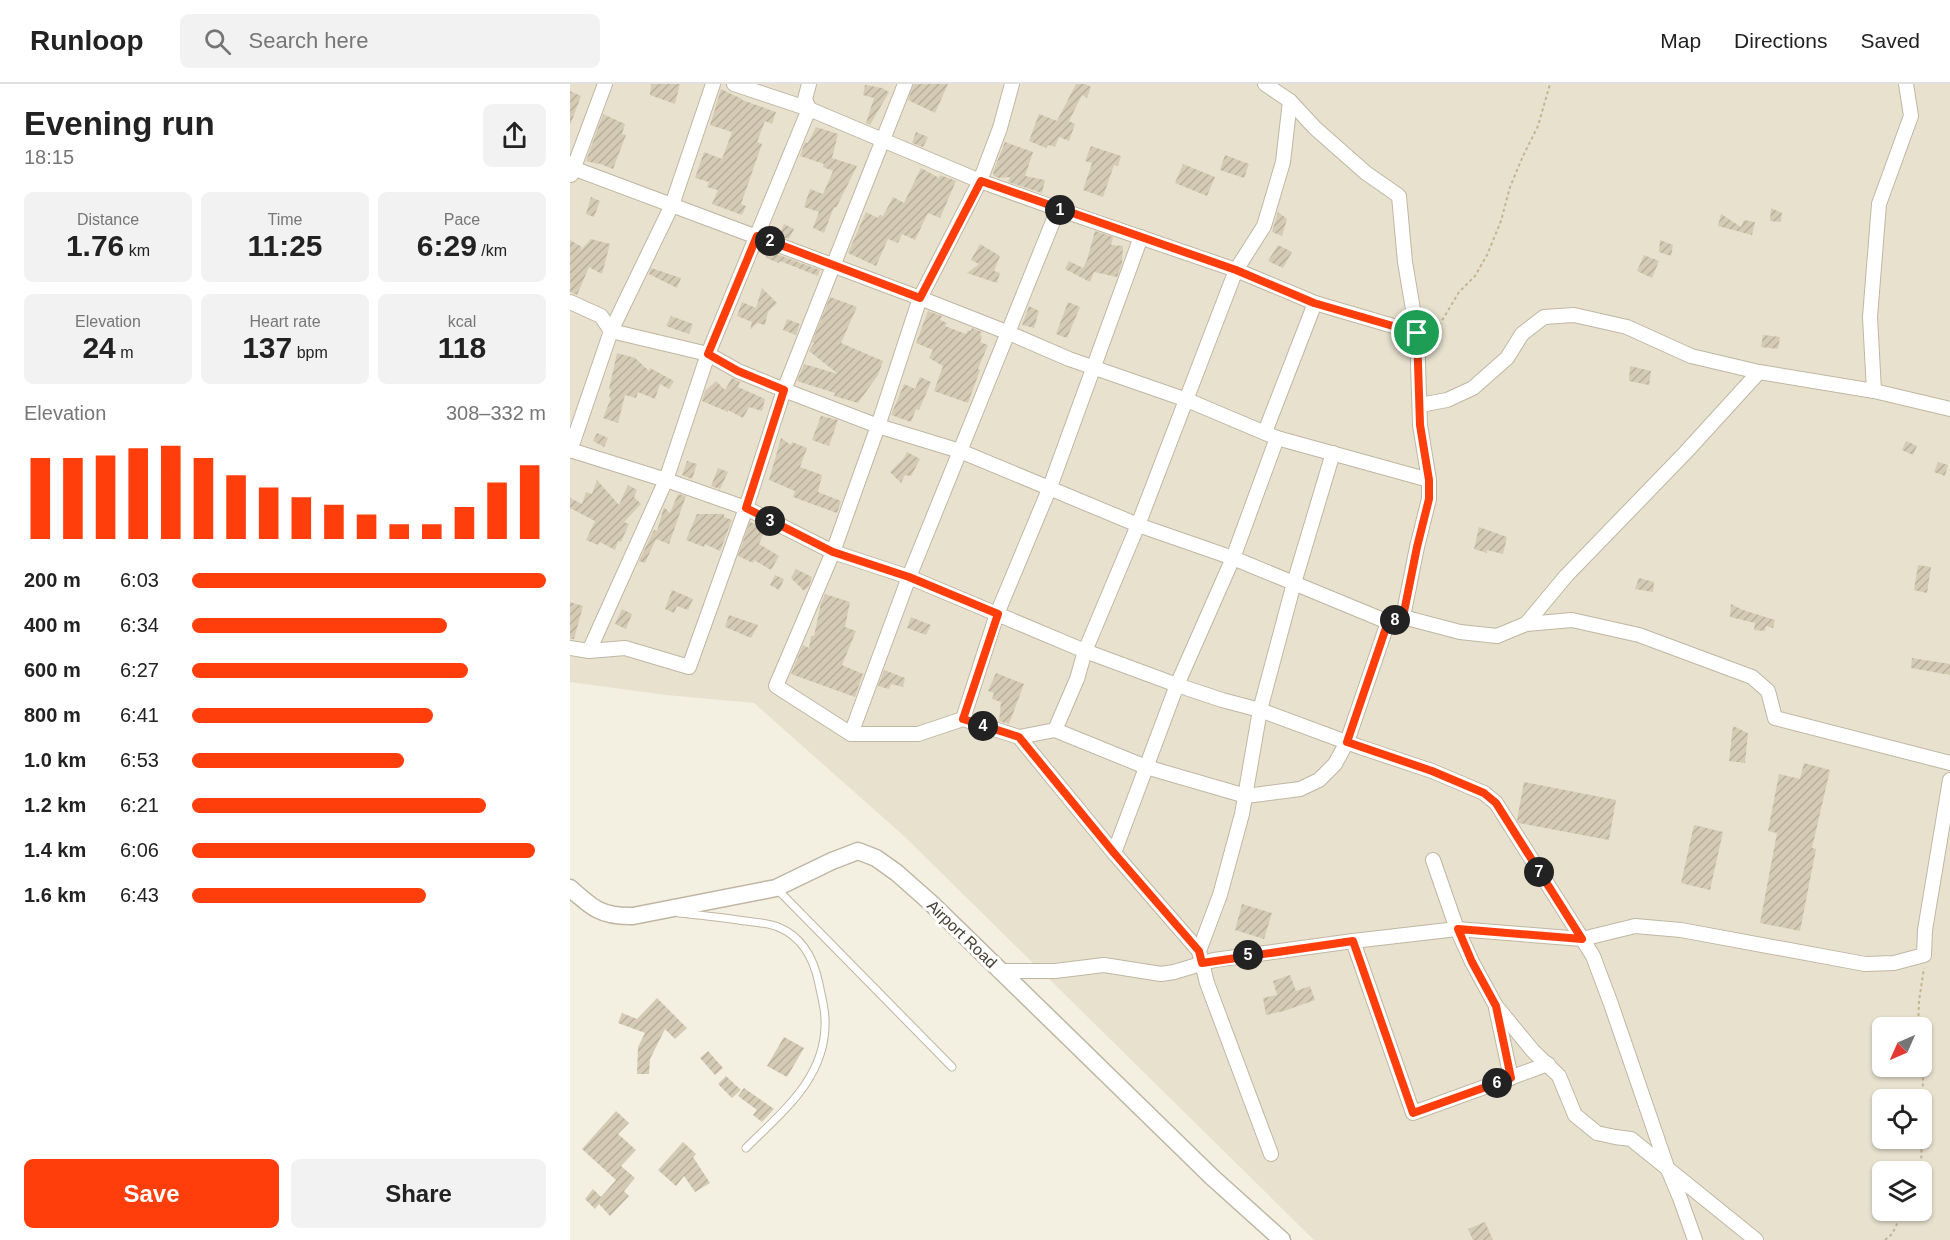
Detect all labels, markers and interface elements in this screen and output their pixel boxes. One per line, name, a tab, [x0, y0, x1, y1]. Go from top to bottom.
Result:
search box	[180, 14, 600, 68]
text: Runloop	[30, 25, 144, 56]
icon: search	[201, 25, 234, 58]
text: Search here	[249, 28, 368, 53]
text: Map	[1660, 29, 1701, 52]
text: Directions	[1734, 29, 1827, 52]
text: Saved	[1860, 29, 1920, 52]
button: share	[483, 104, 546, 167]
text: Evening run	[24, 105, 215, 142]
text: 18:15	[24, 146, 74, 168]
pin: 1	[1045, 195, 1075, 225]
text: 1	[1056, 201, 1064, 218]
text: Distance	[77, 211, 139, 228]
text: Time	[268, 211, 302, 228]
text: Pace	[444, 211, 480, 228]
pin: 2	[755, 226, 785, 256]
text: 1.76	[66, 229, 124, 262]
text: 11:25	[247, 229, 323, 262]
text: 6:29	[417, 229, 477, 262]
text: 2	[766, 232, 774, 249]
text: km	[124, 242, 150, 259]
text: /km	[477, 242, 507, 259]
pin	[1391, 307, 1442, 358]
text: Elevation	[75, 313, 141, 330]
text: Heart rate	[249, 313, 321, 330]
text: kcal	[448, 313, 476, 330]
icon: arrive	[1400, 316, 1433, 349]
text: 24	[82, 331, 116, 364]
text: 137	[242, 331, 292, 364]
text: 118	[438, 331, 486, 364]
text: m	[116, 344, 134, 361]
text: bpm	[292, 344, 328, 361]
text: Elevation	[24, 402, 106, 424]
text: 308–332 m	[446, 402, 546, 424]
pin: 3	[755, 506, 785, 536]
text: 3	[766, 512, 774, 529]
text: 200 m	[24, 569, 81, 591]
text: 6:03	[120, 569, 159, 591]
pin: 8	[1380, 605, 1410, 635]
text: 8	[1391, 611, 1399, 628]
text: 400 m	[24, 614, 81, 636]
text: 6:34	[120, 614, 159, 636]
text: 600 m	[24, 659, 81, 681]
text: 6:27	[120, 659, 159, 681]
text: 800 m	[24, 704, 81, 726]
text: 6:41	[120, 704, 159, 726]
pin: 4	[968, 711, 998, 741]
text: 4	[979, 717, 987, 734]
text: 1.0 km	[24, 749, 86, 771]
text: 6:53	[120, 749, 159, 771]
text: 1.2 km	[24, 794, 86, 816]
text: 6:21	[120, 794, 159, 816]
text: 1.4 km	[24, 839, 86, 861]
text: 6:06	[120, 839, 159, 861]
pin: 7	[1524, 857, 1554, 887]
text: 7	[1535, 863, 1543, 880]
text: 1.6 km	[24, 884, 86, 906]
text: 6:43	[120, 884, 159, 906]
street label: Airport Road	[924, 897, 1000, 971]
pin: 5	[1233, 940, 1263, 970]
text: 5	[1244, 946, 1252, 963]
north arrow	[1872, 1017, 1932, 1077]
map controls	[1872, 1017, 1932, 1221]
pin: 6	[1482, 1068, 1512, 1098]
text: 6	[1493, 1074, 1501, 1091]
button: locate	[1872, 1089, 1932, 1149]
button: Save	[24, 1159, 279, 1228]
button: Share	[291, 1159, 546, 1228]
button: layers	[1872, 1161, 1932, 1221]

